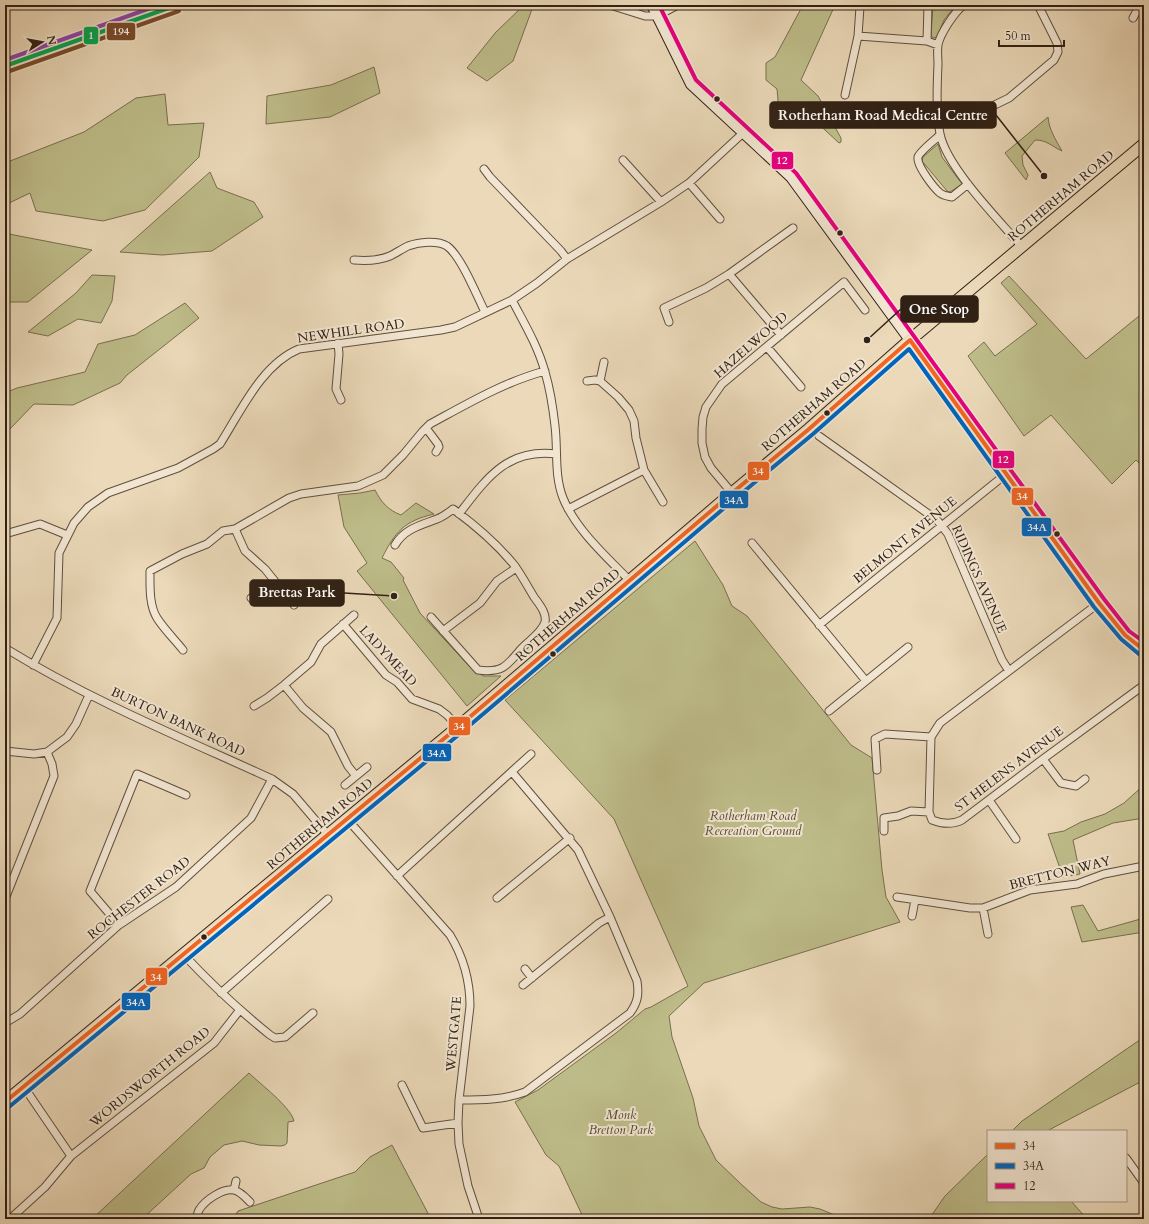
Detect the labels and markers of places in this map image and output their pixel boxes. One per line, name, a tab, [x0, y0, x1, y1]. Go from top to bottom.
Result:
unlabelled marker	[712, 94, 722, 104]
callout: Rotherham Road Medical Centre	[770, 102, 996, 128]
unlabelled marker	[835, 228, 845, 238]
callout: One Stop	[901, 296, 978, 322]
unlabelled marker	[822, 408, 832, 418]
unlabelled marker	[1052, 529, 1062, 539]
callout: Brettas Park	[250, 580, 344, 606]
unlabelled marker	[548, 649, 558, 659]
unlabelled marker	[199, 932, 209, 942]

